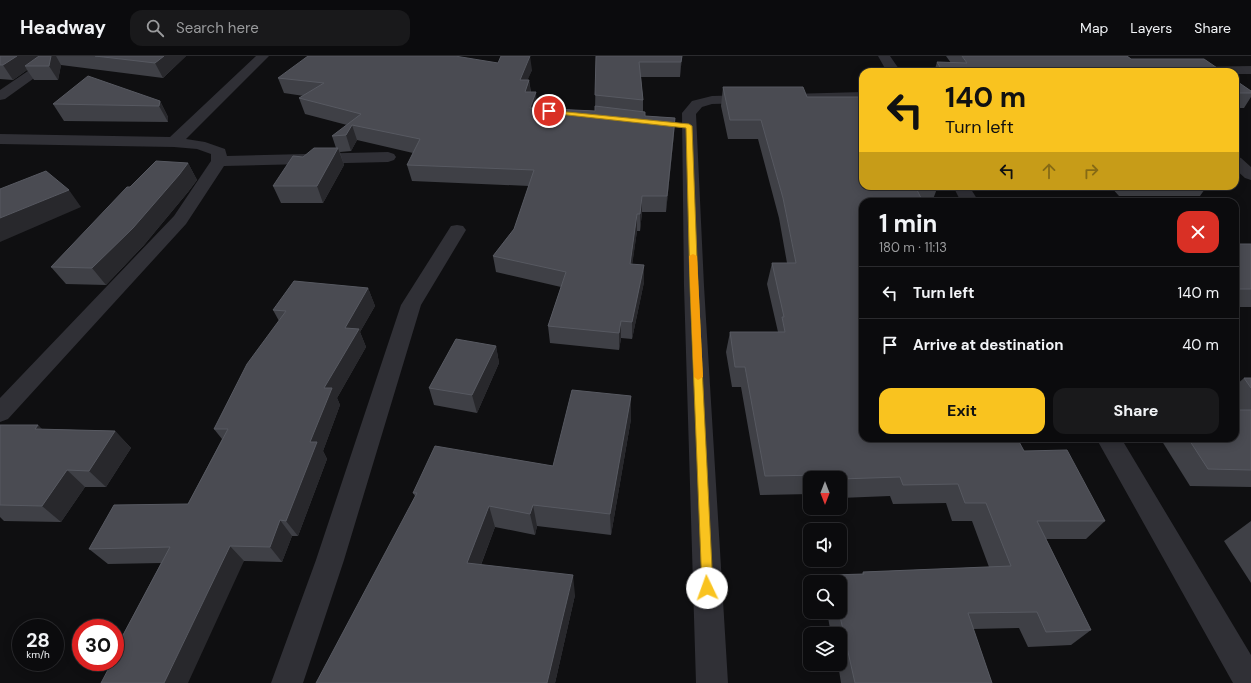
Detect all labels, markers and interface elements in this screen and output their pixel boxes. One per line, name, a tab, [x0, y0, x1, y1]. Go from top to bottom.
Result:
search box	[130, 10, 410, 46]
text: Headway	[20, 15, 106, 40]
icon: search	[144, 17, 166, 39]
text: Search here	[176, 18, 259, 38]
text: Map	[1080, 19, 1108, 37]
text: Layers	[1130, 19, 1172, 37]
text: Share	[1194, 19, 1231, 37]
text: 140 m	[945, 79, 1026, 116]
icon: left	[879, 84, 931, 136]
pin	[532, 94, 566, 128]
icon: arrive	[538, 100, 560, 122]
text: Turn left	[945, 115, 1014, 139]
icon: left	[996, 160, 1018, 182]
icon: ahead	[1038, 160, 1060, 182]
icon: right	[1080, 160, 1102, 182]
text: 1 min	[879, 208, 937, 239]
button: close	[1177, 211, 1219, 253]
text: 180 m · 11:13	[879, 239, 947, 256]
icon: left	[879, 282, 901, 304]
text: Turn left	[913, 283, 974, 303]
text: 140 m	[1178, 283, 1219, 303]
icon: arrive	[879, 334, 901, 356]
text: Arrive at destination	[913, 335, 1064, 355]
text: 40 m	[1182, 335, 1219, 355]
button: Exit	[879, 388, 1045, 434]
button: Share	[1053, 388, 1219, 434]
north arrow	[803, 471, 847, 515]
map controls	[803, 471, 847, 671]
button: sound	[803, 523, 847, 567]
position arrow	[686, 567, 728, 609]
button: search	[803, 575, 847, 619]
speed limit sign: 30	[72, 619, 124, 671]
text: 28	[26, 627, 50, 653]
button: layers	[803, 627, 847, 671]
text: km/h	[26, 648, 50, 661]

